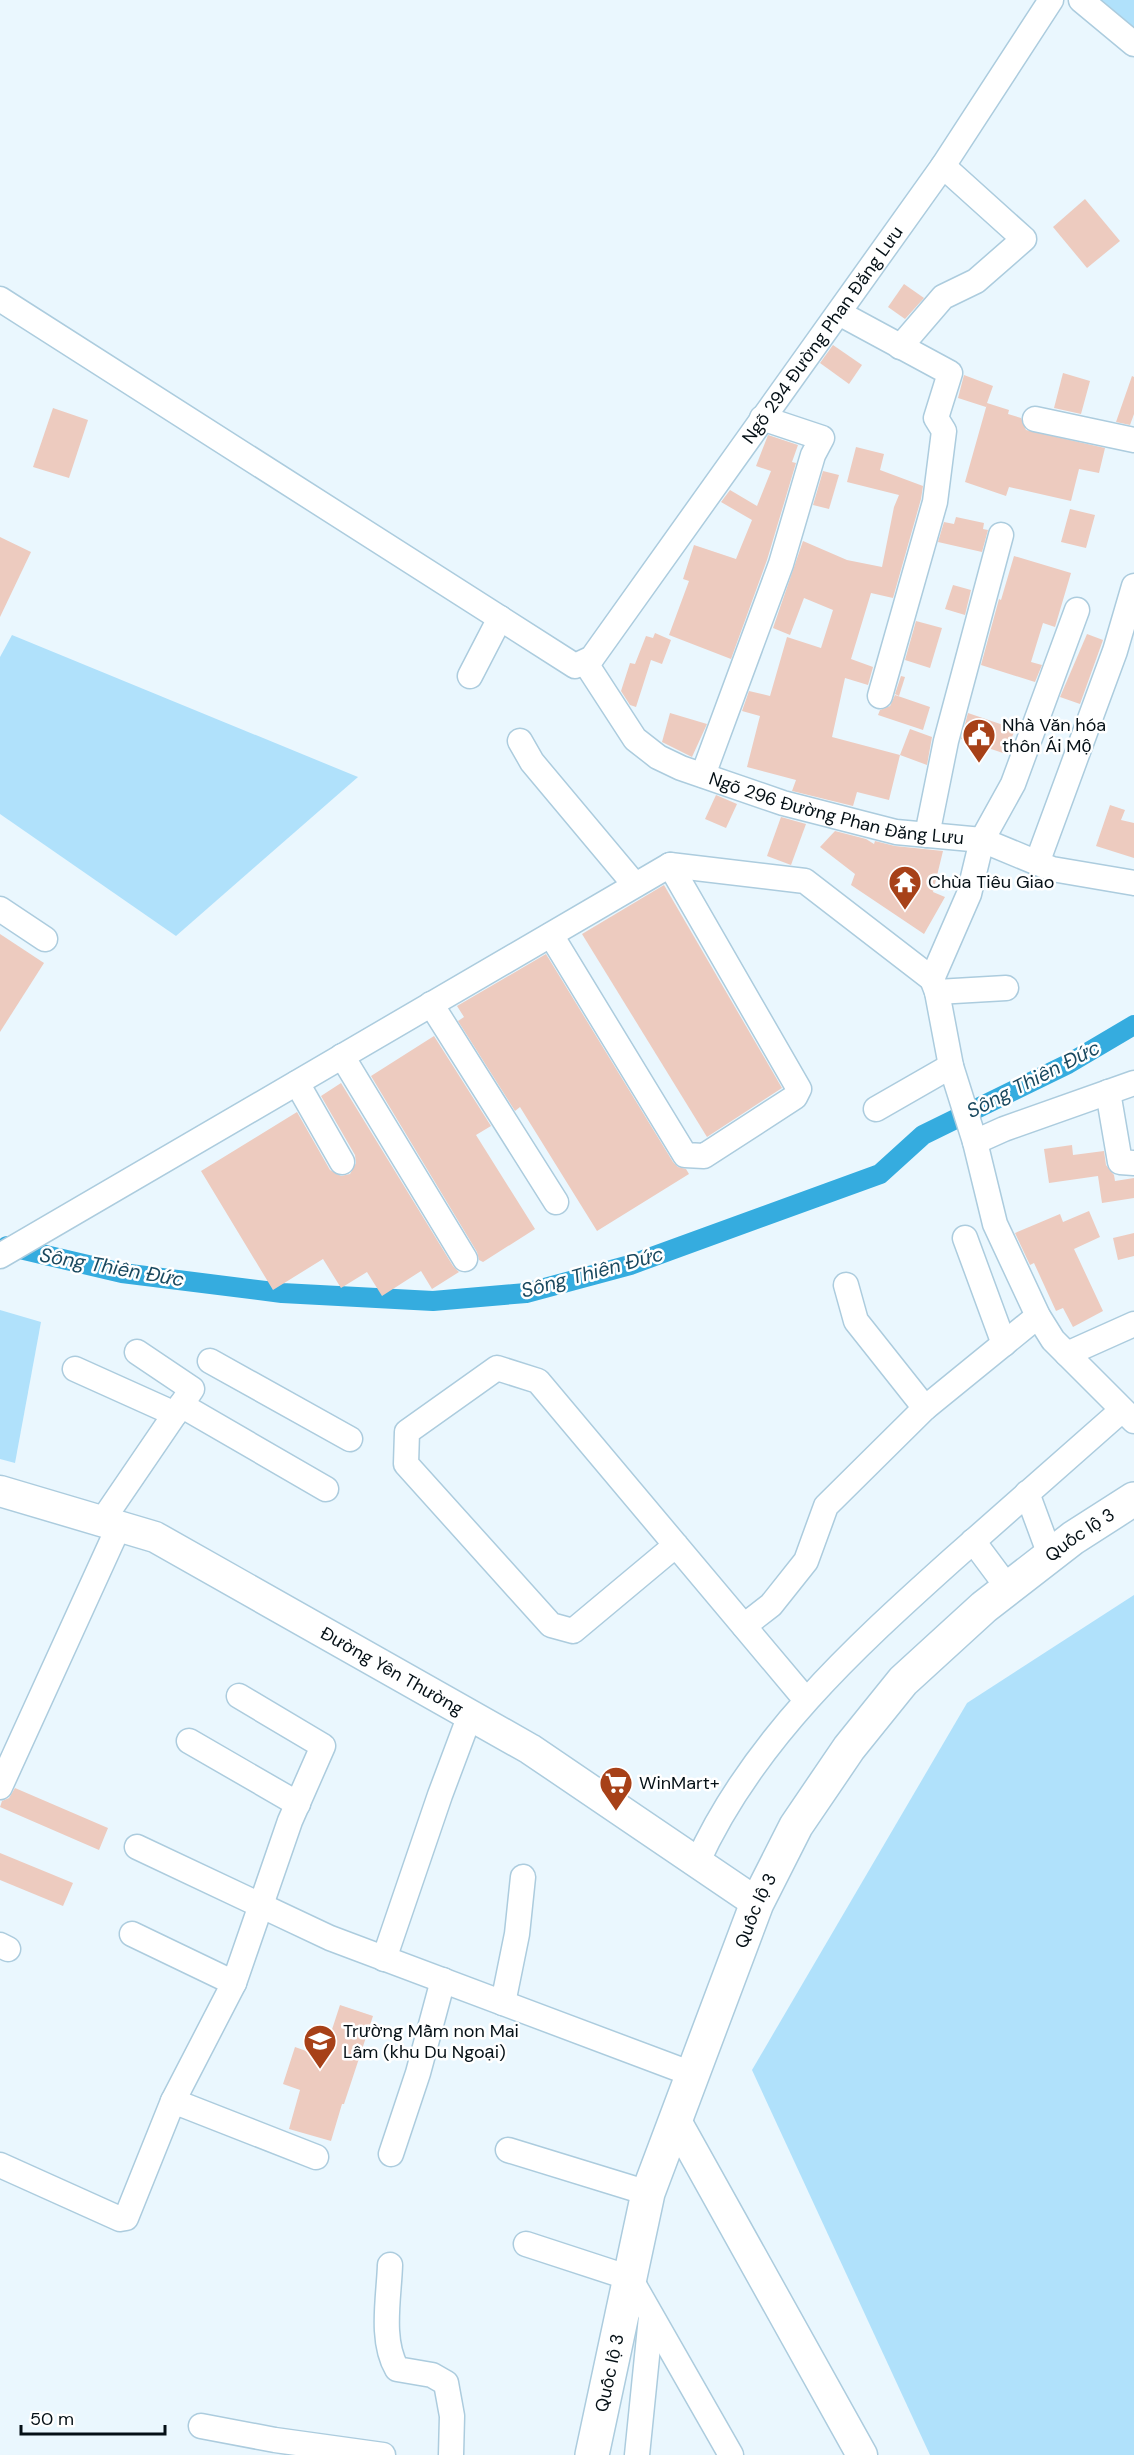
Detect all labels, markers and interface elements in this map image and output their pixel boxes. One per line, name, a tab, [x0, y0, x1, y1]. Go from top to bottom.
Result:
street label: Ngõ 294 Đường Phan Đăng Lưu	[737, 221, 908, 448]
place label: Nhà Văn hóa thôn Ái Mộ	[1002, 713, 1106, 758]
public building icon: Nhà Văn hóa thôn Ái Mộ	[961, 717, 997, 764]
street label: Ngõ 296 Đường Phan Đăng Lưu	[706, 766, 965, 850]
temple icon: Chùa Tiêu Giao	[887, 864, 923, 911]
place label: Chùa Tiêu Giao	[928, 870, 1054, 894]
water label: Sông Thiên Đức	[962, 1034, 1104, 1124]
water label: Sông Thiên Đức	[38, 1241, 186, 1293]
water label: Sông Thiên Đức	[518, 1241, 666, 1303]
street label: Quốc lộ 3	[1040, 1503, 1119, 1567]
street label: Đường Yên Thường	[316, 1621, 468, 1721]
supermarket icon: WinMart+	[598, 1765, 634, 1812]
place label: WinMart+	[639, 1771, 720, 1795]
street label: Quốc lộ 3	[729, 1869, 782, 1952]
place label: Trường Mầm non Mai Lâm (khu Du Ngoại)	[343, 2019, 519, 2064]
school or university icon: Trường Mầm non Mai Lâm (khu Du Ngoại)	[302, 2023, 338, 2070]
street label: Quốc lộ 3	[590, 2331, 630, 2414]
scale bar	[21, 2398, 165, 2436]
text: 50 m	[30, 2407, 74, 2431]

